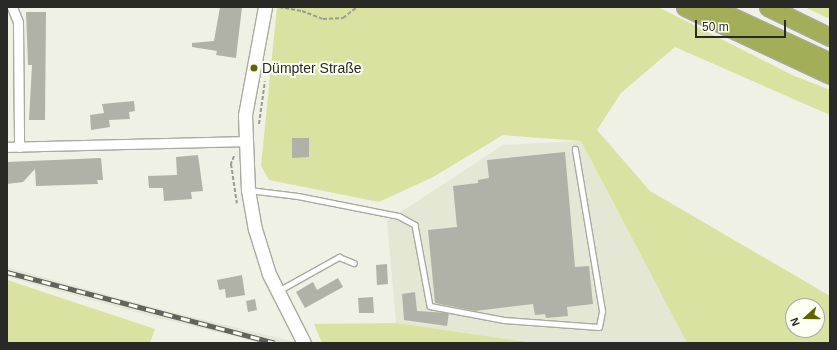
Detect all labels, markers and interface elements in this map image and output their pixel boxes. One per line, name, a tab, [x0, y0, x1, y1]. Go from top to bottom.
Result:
scale bar	[697, 12, 788, 38]
text: 50 m	[702, 20, 729, 34]
place label: Dümpter Straße	[262, 60, 362, 76]
marker: Dümpter Straße	[249, 63, 259, 73]
north arrow	[785, 298, 825, 338]
text: N	[788, 316, 802, 328]

